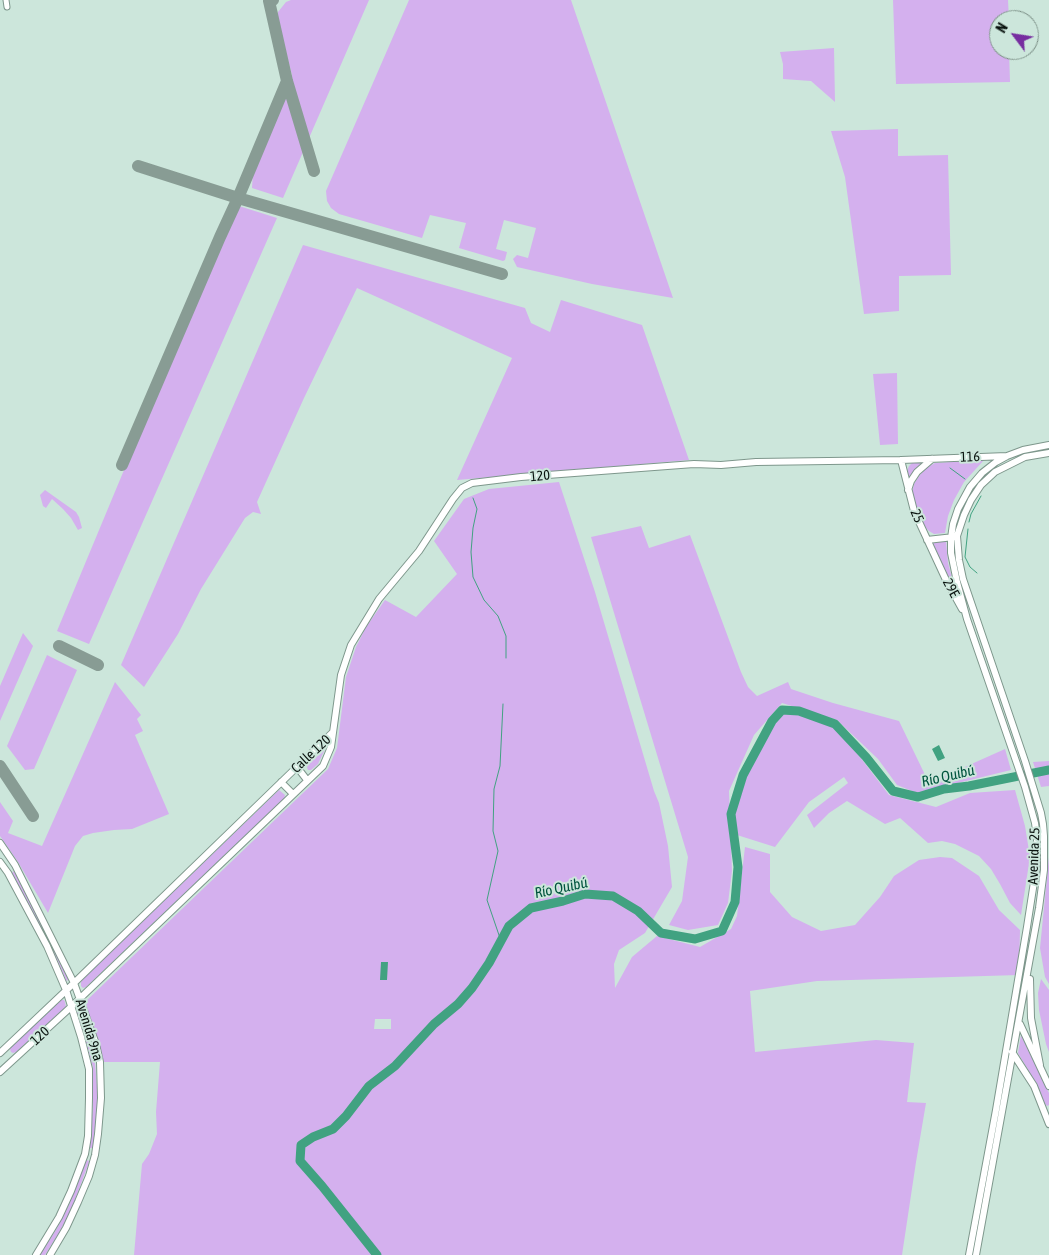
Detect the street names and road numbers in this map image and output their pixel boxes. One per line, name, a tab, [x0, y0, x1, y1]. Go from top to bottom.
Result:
street label: 116	[960, 448, 980, 466]
street label: 120	[529, 467, 551, 485]
street label: 25	[907, 507, 927, 525]
street label: 29E	[939, 576, 963, 600]
street label: Calle 120	[288, 731, 334, 777]
street label: Avenida 25	[1025, 827, 1043, 885]
street label: Avenida 9na	[72, 997, 106, 1063]
street label: 120	[27, 1023, 53, 1049]

